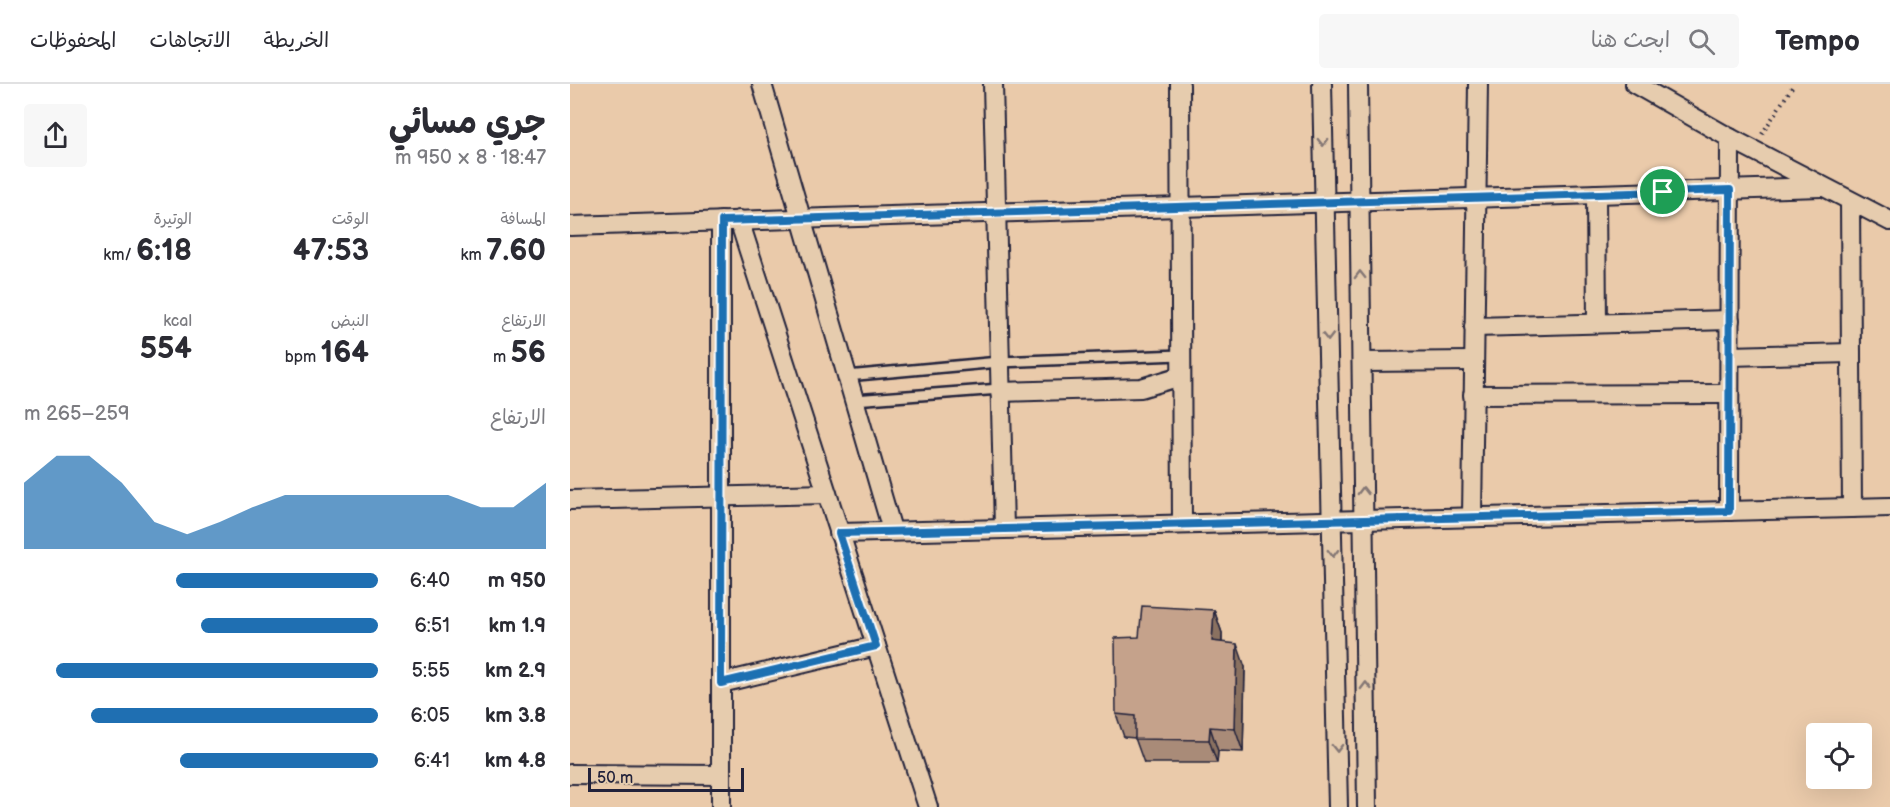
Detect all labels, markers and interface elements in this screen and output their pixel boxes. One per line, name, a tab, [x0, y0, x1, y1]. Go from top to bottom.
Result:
search box	[1319, 14, 1739, 68]
icon: search	[1685, 25, 1718, 58]
text: Tempo	[1775, 25, 1860, 58]
text: ابحث هنا	[1591, 27, 1670, 54]
text: المحفوظات	[30, 28, 116, 53]
text: الاتجاهات	[149, 28, 231, 53]
text: الخريطة	[264, 28, 329, 53]
text: جري مسائي	[389, 103, 546, 143]
button: share	[24, 104, 87, 167]
one-way arrow	[1317, 138, 1329, 147]
text: 18:47 · 8 × 950 m	[395, 146, 546, 170]
pin	[1637, 166, 1688, 217]
icon: arrive	[1646, 175, 1679, 208]
text: الوتيرة	[153, 210, 192, 229]
text: الوقت	[332, 210, 369, 229]
text: المسافة	[500, 210, 546, 229]
text: 6:18	[136, 233, 192, 269]
text: 47:53	[293, 233, 369, 269]
text: 7.60	[486, 233, 546, 269]
text: /km	[103, 246, 136, 265]
text: km	[461, 246, 486, 265]
one-way arrow	[1354, 270, 1367, 279]
text: kcal	[163, 312, 192, 331]
text: النبض	[331, 312, 369, 331]
text: الارتفاع	[501, 312, 546, 331]
text: 554	[140, 331, 192, 367]
one-way arrow	[1321, 333, 1334, 342]
text: 164	[321, 335, 369, 371]
text: 56	[511, 335, 546, 371]
text: bpm	[285, 348, 321, 367]
text: m	[493, 348, 511, 367]
text: 259–265 m	[24, 402, 129, 426]
text: الارتفاع	[490, 406, 546, 430]
one-way arrow	[1357, 486, 1369, 495]
one-way arrow	[1326, 549, 1339, 558]
text: 6:40	[410, 569, 450, 593]
text: 950 m	[488, 569, 546, 593]
text: 6:51	[415, 614, 450, 638]
text: 1.9 km	[489, 614, 546, 638]
text: 5:55	[412, 659, 450, 683]
text: 2.9 km	[485, 659, 546, 683]
one-way arrow	[1360, 681, 1372, 690]
text: 6:05	[411, 704, 450, 728]
text: 3.8 km	[485, 704, 546, 728]
map controls	[1806, 723, 1872, 789]
button: locate	[1806, 723, 1872, 789]
one-way arrow	[1331, 744, 1343, 753]
text: 6:41	[414, 749, 450, 773]
text: 4.8 km	[485, 749, 546, 773]
scale bar	[588, 765, 744, 792]
text: 50 m	[597, 769, 633, 788]

